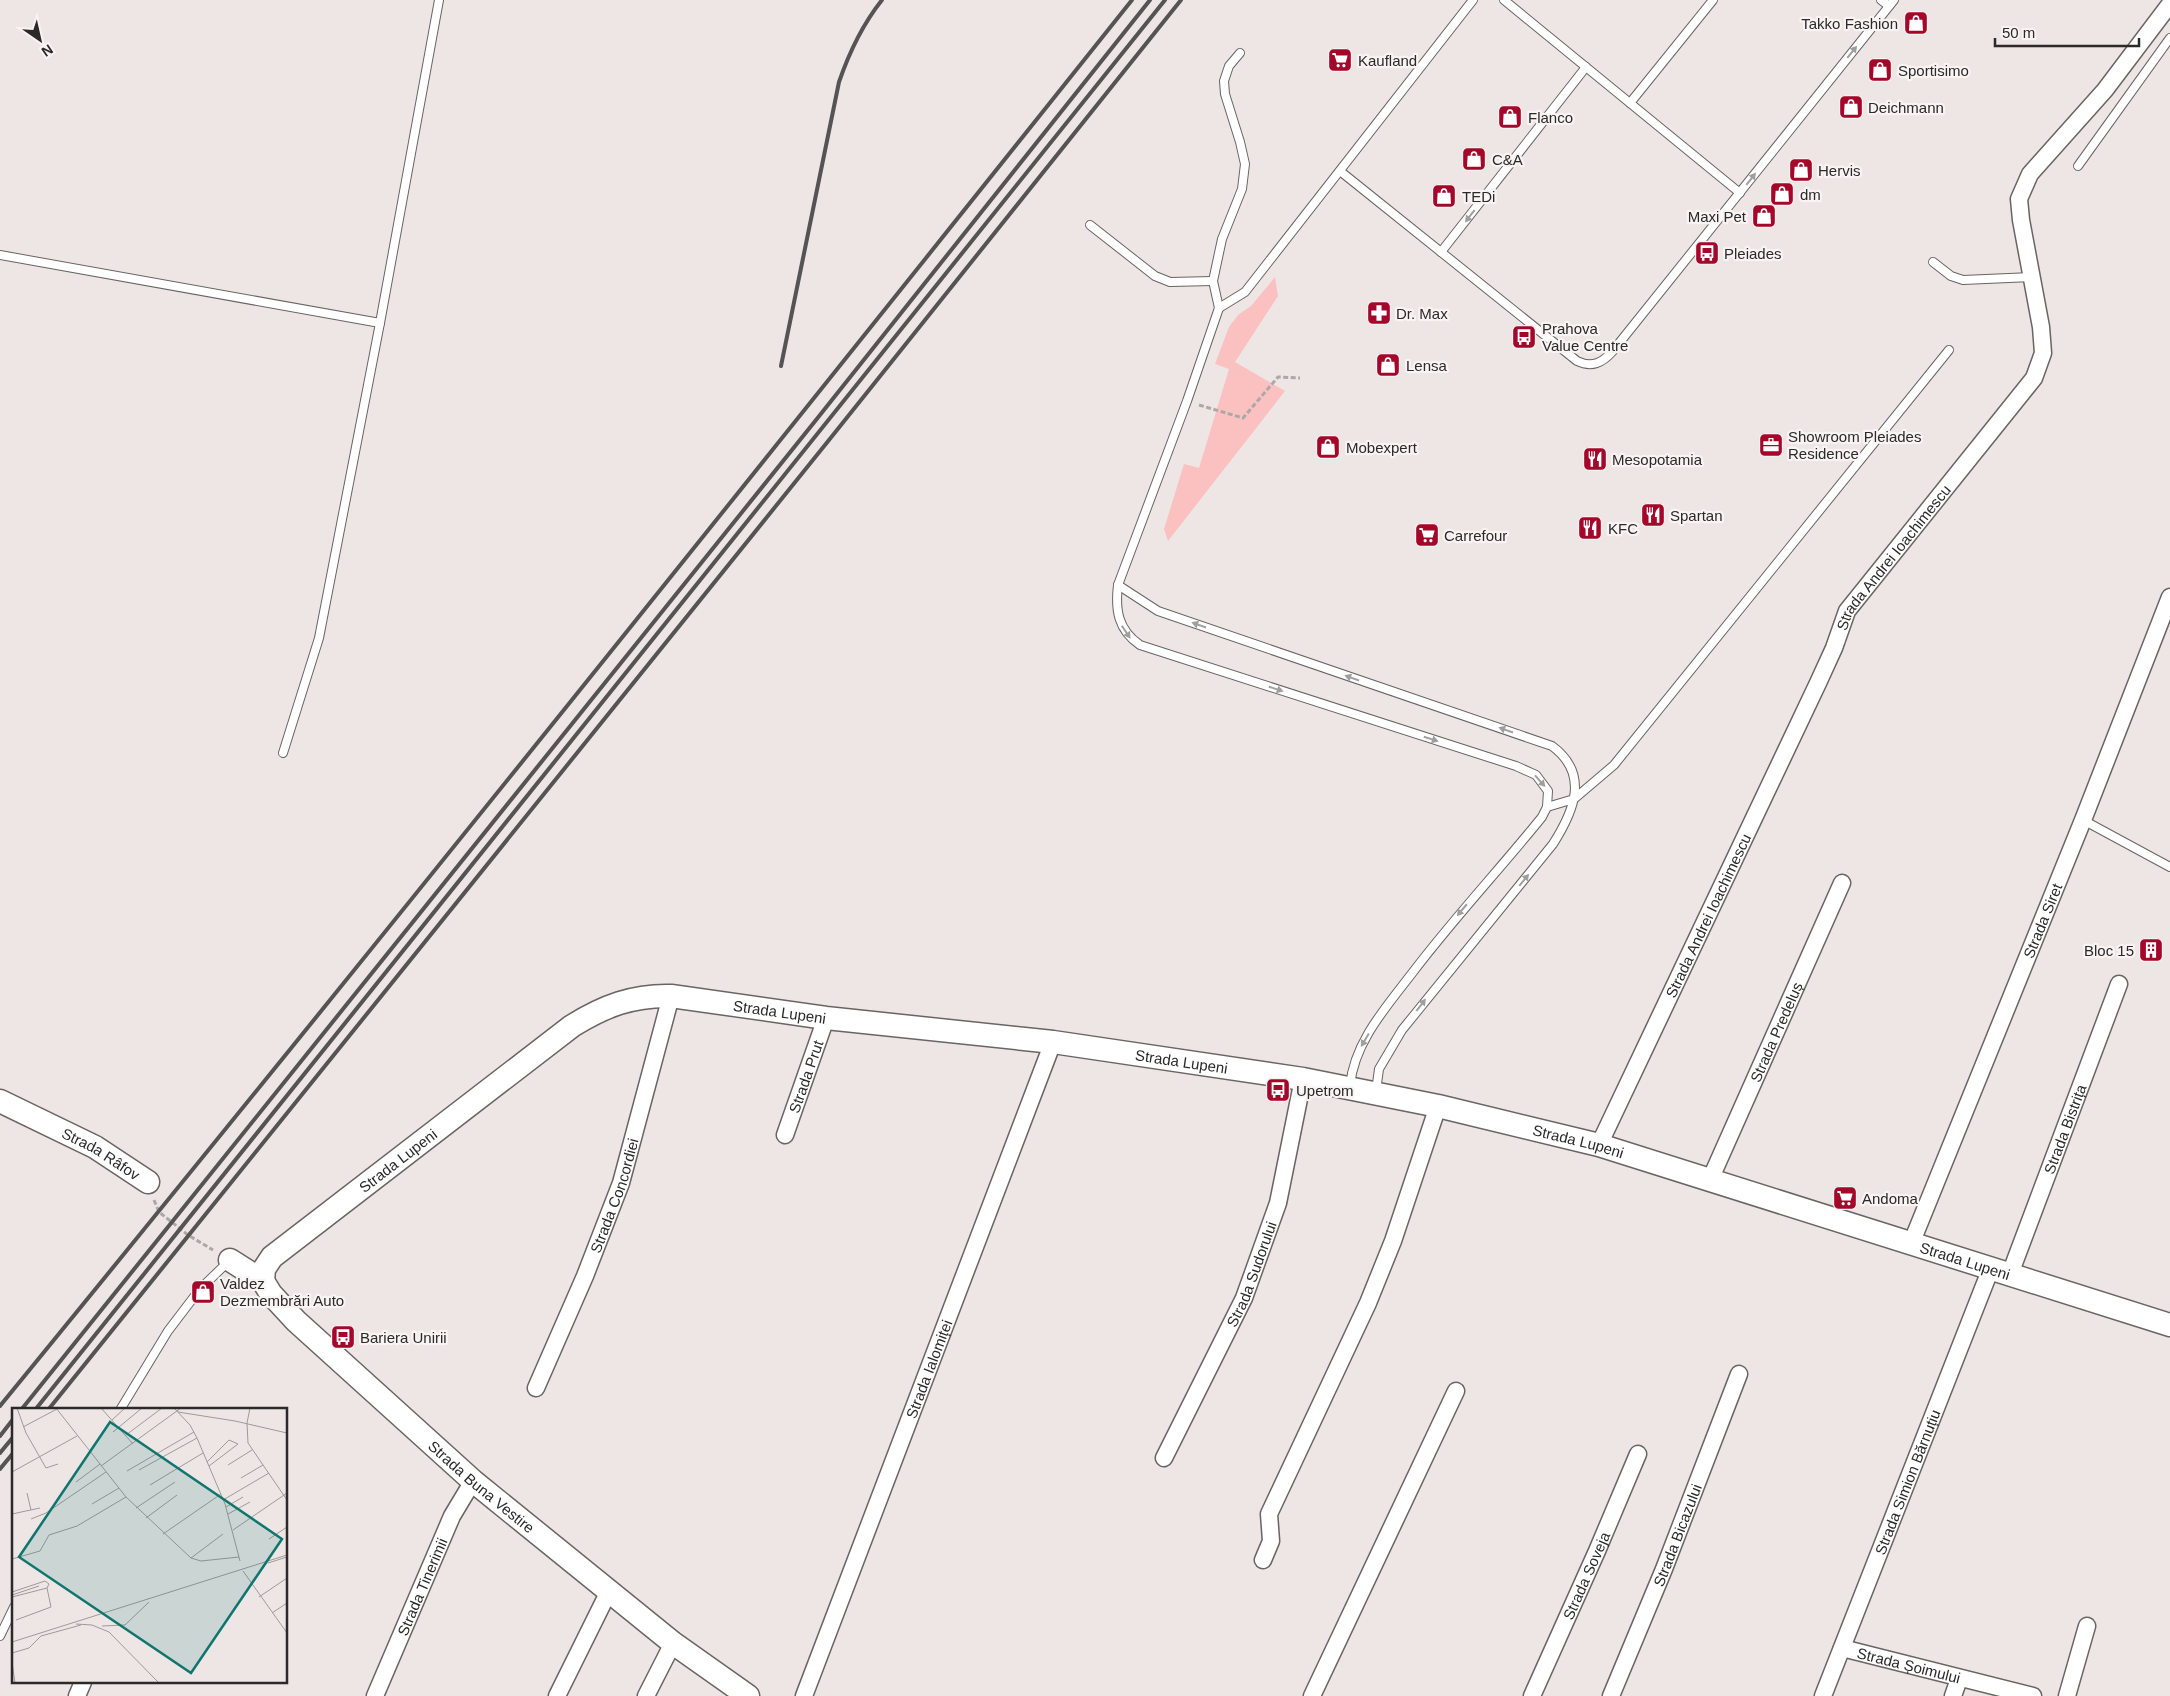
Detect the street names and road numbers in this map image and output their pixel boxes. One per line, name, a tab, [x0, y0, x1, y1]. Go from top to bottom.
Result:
street label: Strada Andrei Ioachimescu	[1832, 481, 1954, 632]
street label: Strada Andrei Ioachimescu	[1662, 831, 1754, 1000]
street label: Strada Siret	[2019, 880, 2065, 961]
street label: Strada Predeluș	[1746, 979, 1805, 1085]
street label: Strada Lupeni	[732, 996, 827, 1026]
street label: Strada Prut	[785, 1037, 826, 1115]
street label: Strada Lupeni	[1134, 1046, 1229, 1076]
street label: Strada Bistrița	[2040, 1081, 2089, 1176]
street label: Strada Lupeni	[1531, 1121, 1626, 1161]
street label: Strada Râfov	[59, 1124, 144, 1183]
street label: Strada Lupeni	[355, 1125, 440, 1196]
street label: Strada Concordiei	[586, 1136, 641, 1255]
street label: Strada Sudorului	[1223, 1219, 1279, 1329]
street label: Strada Lupeni	[1918, 1238, 2012, 1283]
street label: Strada Ialomiței	[902, 1317, 955, 1421]
street label: Strada Simion Bărnuțiu	[1871, 1407, 1943, 1557]
street label: Strada Buna Vestire	[425, 1437, 538, 1536]
street label: Strada Bicazului	[1649, 1481, 1704, 1589]
street label: Strada Soveja	[1559, 1528, 1613, 1622]
street label: Strada Tinerimii	[393, 1535, 450, 1638]
street label: Strada Șoimului	[1855, 1644, 1962, 1686]

